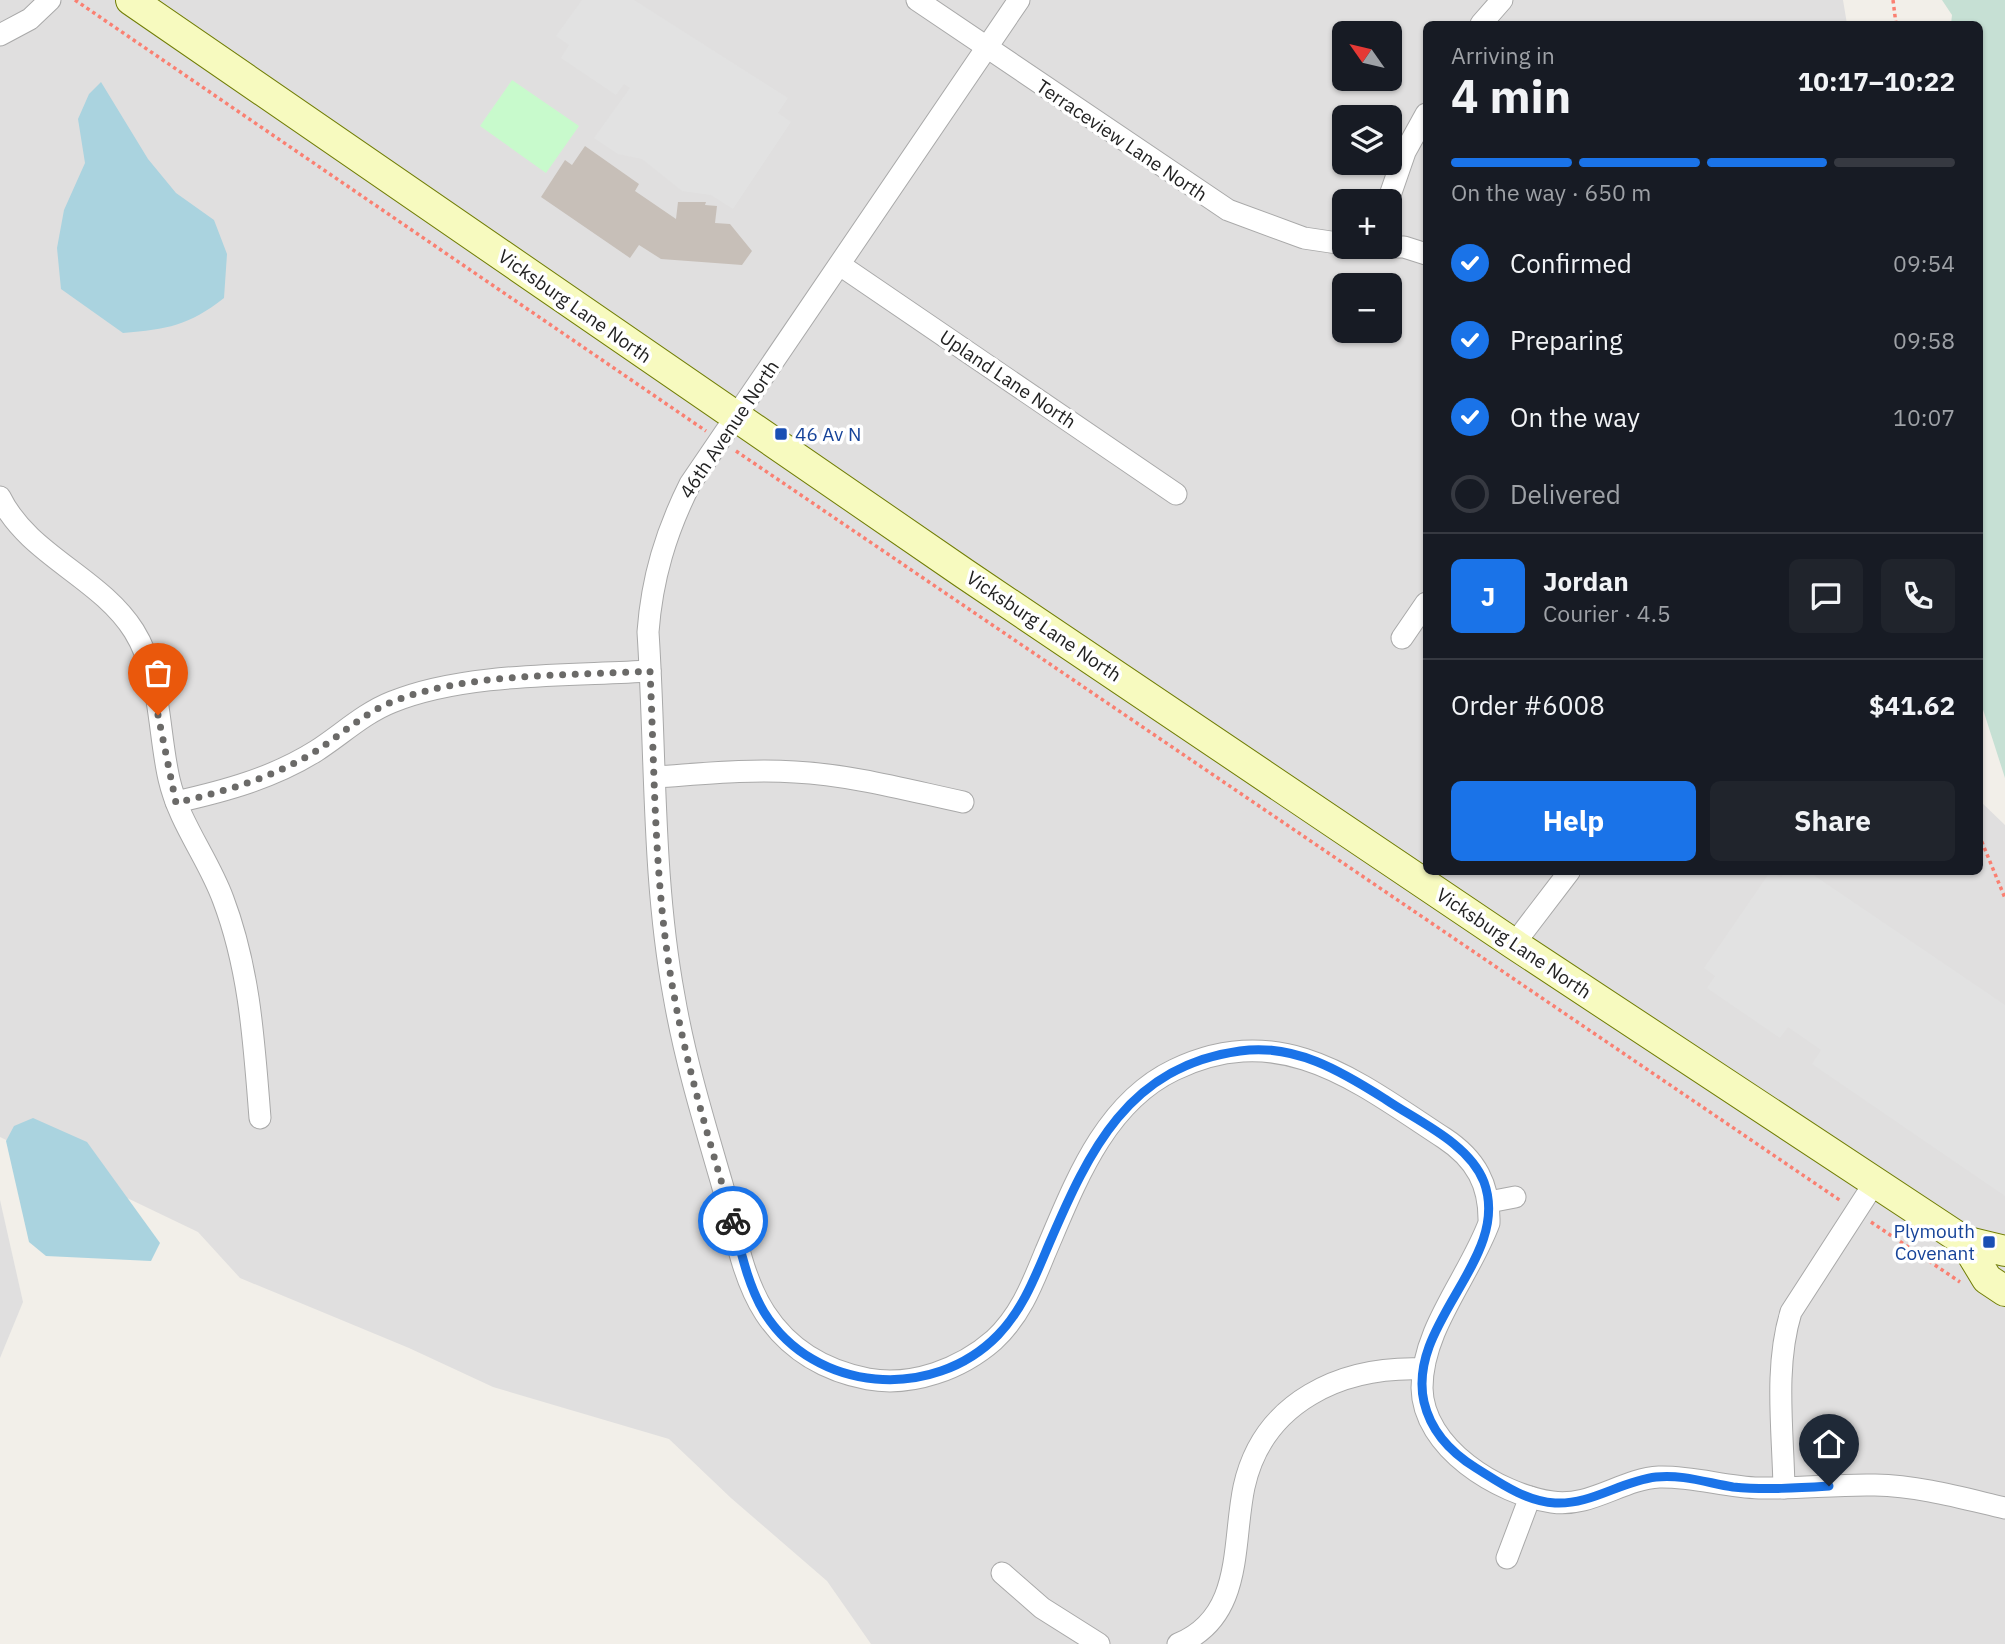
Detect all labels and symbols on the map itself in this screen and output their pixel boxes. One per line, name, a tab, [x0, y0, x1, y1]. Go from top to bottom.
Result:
north arrow	[1332, 21, 1402, 91]
street label: Terraceview Lane North	[1032, 74, 1212, 206]
street label: Vicksburg Lane North	[494, 244, 656, 368]
street label: Upland Lane North	[935, 324, 1081, 434]
street label: 46th Avenue North	[674, 355, 784, 503]
place label: 46 Av N	[795, 422, 861, 446]
marker: 46 Av N	[773, 426, 789, 442]
street label: Vicksburg Lane North	[962, 565, 1126, 687]
pin	[128, 643, 188, 715]
street label: Vicksburg Lane North	[1432, 882, 1596, 1004]
courier	[698, 1186, 768, 1256]
place label: Plymouth Covenant	[1894, 1219, 1975, 1265]
marker: Plymouth Covenant	[1981, 1234, 1997, 1250]
pin	[1799, 1414, 1859, 1486]

